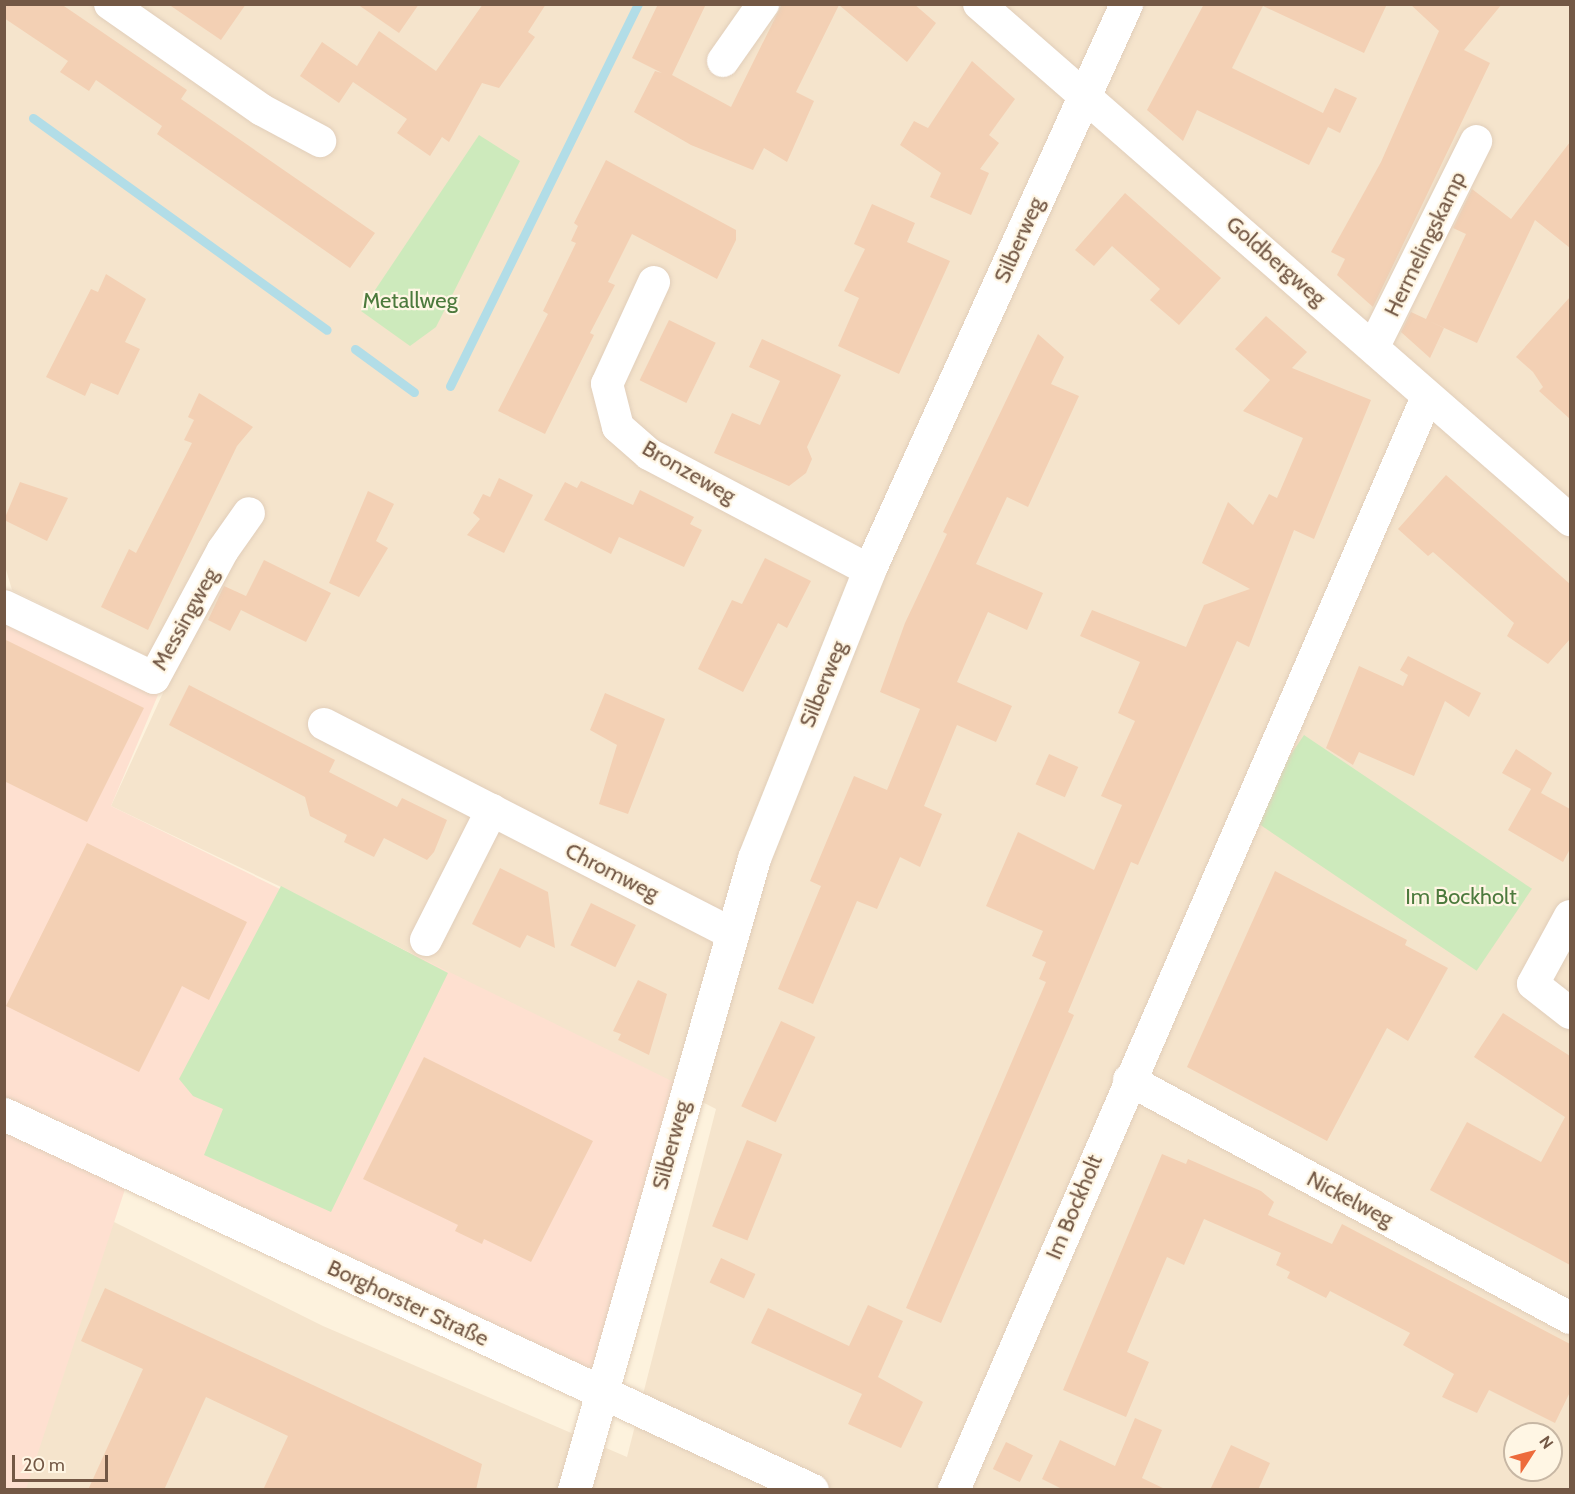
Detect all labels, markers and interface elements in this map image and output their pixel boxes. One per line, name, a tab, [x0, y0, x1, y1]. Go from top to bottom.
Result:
street label: Hermelingskamp	[1378, 167, 1472, 321]
street label: Silberweg	[988, 193, 1050, 287]
street label: Goldbergweg	[1221, 211, 1331, 311]
park label: Metallweg	[362, 288, 458, 314]
street label: Bronzeweg	[638, 435, 740, 509]
street label: Messingweg	[146, 563, 224, 675]
street label: Silberweg	[794, 637, 852, 731]
street label: Chromweg	[561, 837, 663, 907]
park label: Im Bockholt	[1405, 884, 1517, 910]
street label: Silberweg	[646, 1098, 696, 1192]
street label: Im Bockholt	[1040, 1151, 1108, 1263]
street label: Nickelweg	[1302, 1165, 1398, 1233]
street label: Borghorster Straße	[323, 1254, 493, 1352]
north arrow	[1503, 1422, 1563, 1482]
text: N	[1535, 1432, 1557, 1452]
scale bar	[15, 1443, 111, 1481]
text: 20 m	[23, 1454, 65, 1476]

